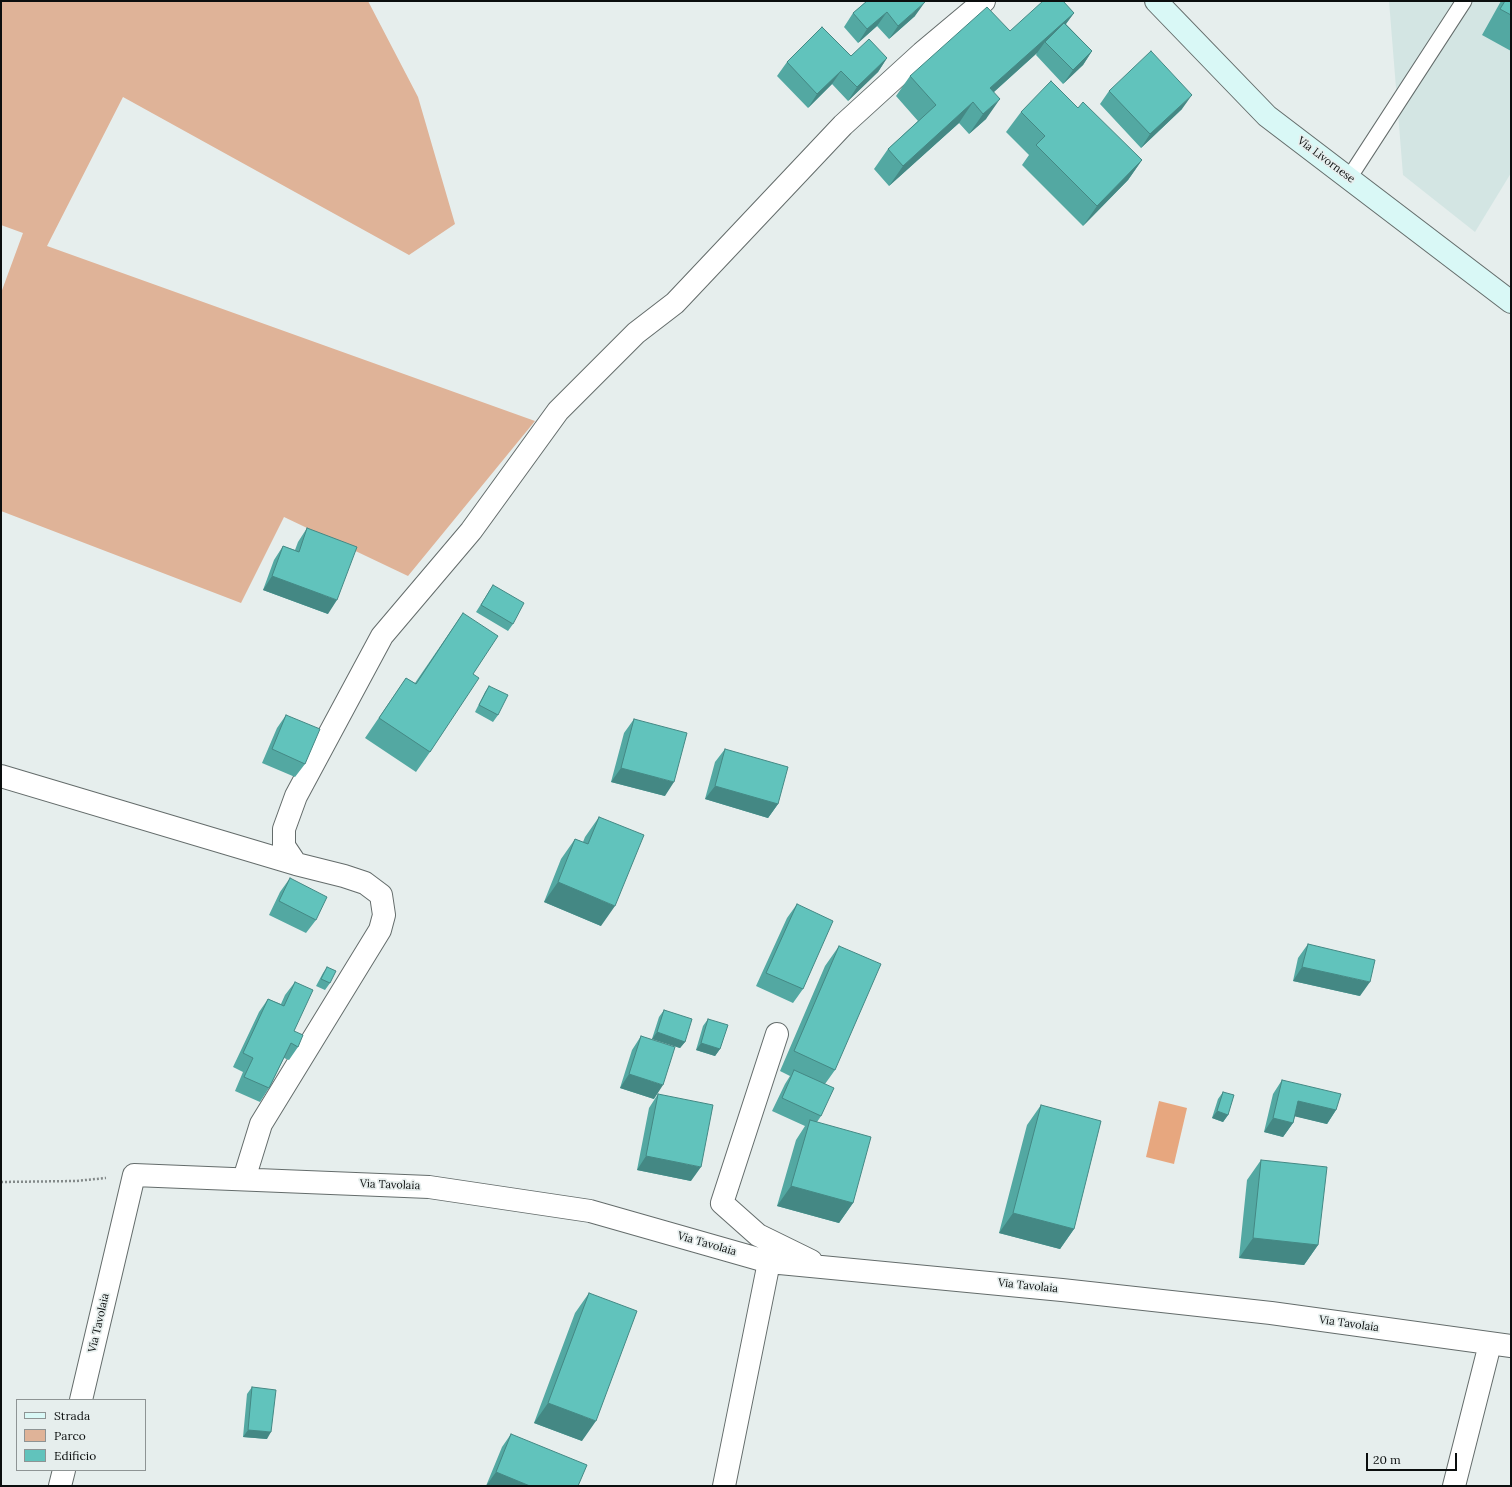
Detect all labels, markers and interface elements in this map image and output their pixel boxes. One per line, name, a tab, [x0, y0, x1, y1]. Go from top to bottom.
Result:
street label: Via Livornese	[1295, 134, 1357, 186]
street label: Via Tavolaia	[360, 1177, 420, 1193]
street label: Via Tavolaia	[676, 1229, 738, 1259]
street label: Via Tavolaia	[997, 1276, 1059, 1296]
street label: Via Tavolaia	[86, 1292, 112, 1354]
street label: Via Tavolaia	[1318, 1313, 1380, 1335]
legend	[16, 1399, 146, 1471]
text: Strada	[54, 1408, 90, 1423]
text: Parco	[54, 1428, 86, 1443]
scale bar	[1368, 1445, 1459, 1471]
text: Edificio	[54, 1448, 96, 1463]
text: 20 m	[1373, 1452, 1401, 1467]

